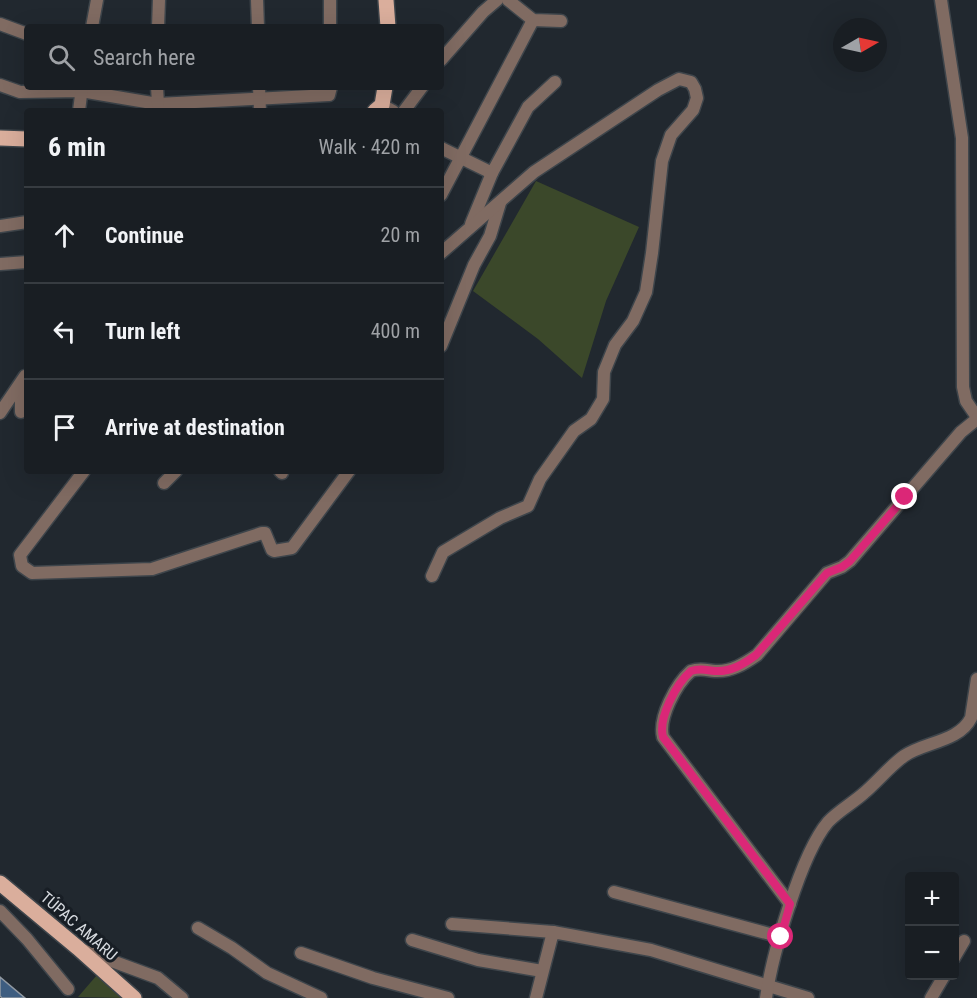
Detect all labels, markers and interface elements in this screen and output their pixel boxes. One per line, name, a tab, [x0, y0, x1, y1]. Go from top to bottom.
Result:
north arrow	[833, 18, 887, 72]
search box	[24, 24, 444, 90]
icon: search	[45, 41, 78, 74]
text: Search here	[93, 45, 195, 70]
text: 6 min	[48, 132, 106, 162]
text: Walk · 420 m	[319, 135, 420, 159]
icon: ahead	[48, 219, 81, 252]
text: Continue	[105, 223, 184, 248]
text: 20 m	[381, 223, 420, 247]
icon: left	[48, 315, 81, 348]
text: Turn left	[105, 319, 180, 344]
text: 400 m	[371, 319, 420, 343]
icon: arrive	[48, 411, 81, 444]
text: Arrive at destination	[105, 415, 285, 440]
route end	[891, 483, 917, 509]
map controls	[905, 872, 959, 980]
button: +	[905, 872, 959, 926]
street label: TÚPAC AMARU	[37, 888, 121, 964]
route start	[767, 923, 793, 949]
button: −	[905, 926, 959, 980]

